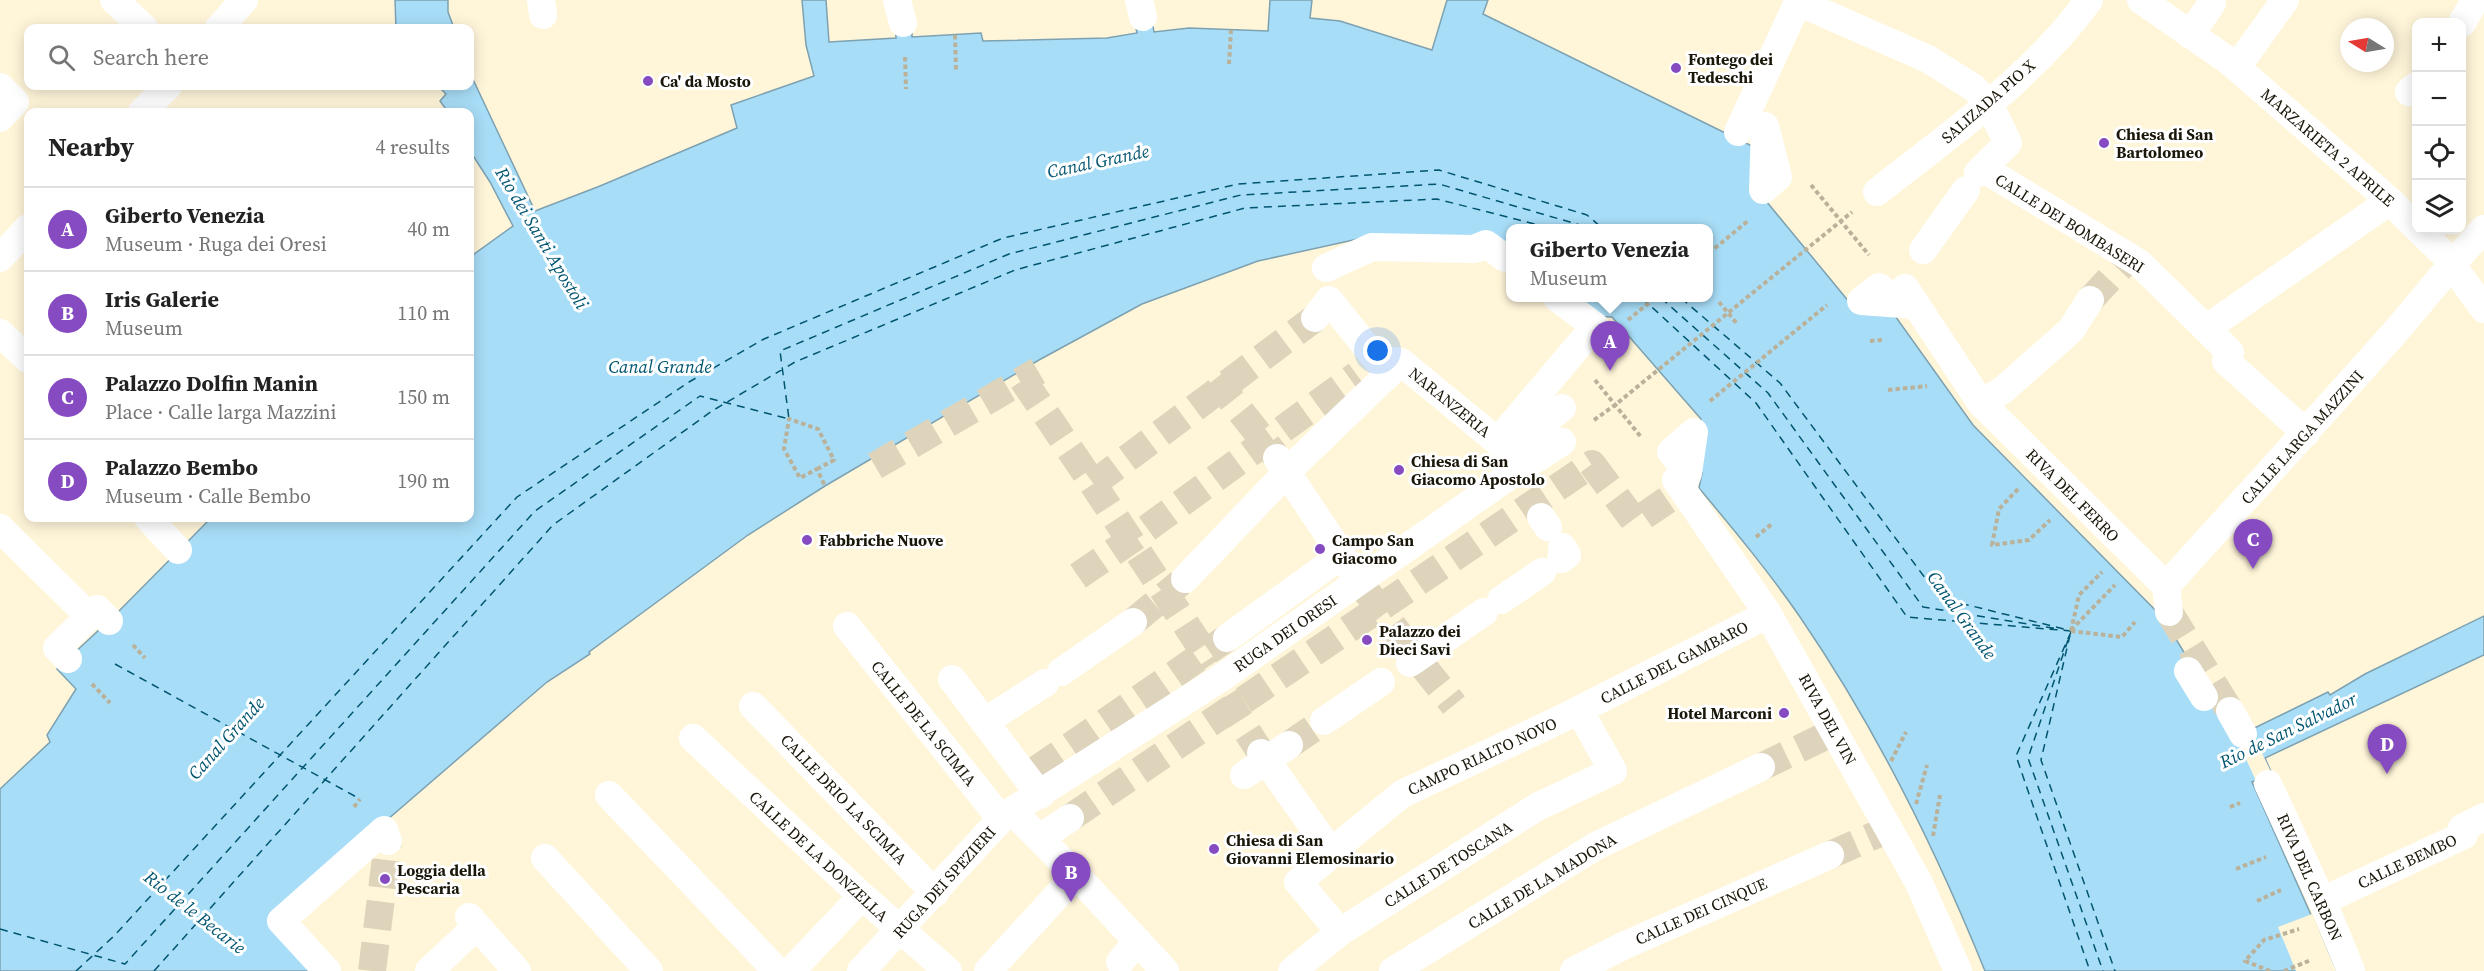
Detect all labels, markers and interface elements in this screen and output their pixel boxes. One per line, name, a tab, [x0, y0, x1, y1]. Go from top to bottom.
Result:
north arrow	[2340, 18, 2394, 72]
map controls	[2412, 18, 2466, 234]
button: +	[2412, 18, 2466, 72]
search box	[24, 24, 474, 90]
icon: search	[45, 41, 78, 74]
text: Search here	[93, 42, 209, 72]
place label: Fontego dei Tedeschi	[1688, 48, 1773, 88]
street label: SALIZADA PIO X	[1936, 54, 2040, 148]
marker: Fontego dei Tedeschi	[1669, 61, 1683, 75]
place label: Ca' da Mosto	[660, 70, 751, 92]
button: −	[2412, 72, 2466, 126]
marker: Ca' da Mosto	[641, 74, 655, 88]
street label: MARZARIETA 2 APRILE	[2257, 83, 2400, 211]
place label: Chiesa di San Bartolomeo	[2116, 123, 2213, 163]
button: locate	[2412, 126, 2466, 180]
text: Nearby	[48, 129, 134, 165]
text: 4 results	[375, 133, 450, 161]
marker: Chiesa di San Bartolomeo	[2097, 136, 2111, 150]
water label: Canal Grande	[1045, 138, 1152, 184]
water label: Rio dei Santi Apostoli	[489, 161, 595, 314]
street label: CALLE DEI BOMBASERI	[1991, 168, 2149, 278]
button: layers	[2412, 180, 2466, 234]
text: Giberto Venezia	[105, 200, 265, 230]
text: A	[61, 215, 74, 243]
text: 40 m	[407, 215, 450, 243]
popup	[1506, 224, 1713, 302]
text: Museum · Ruga dei Oresi	[105, 230, 327, 258]
text: Giberto Venezia	[1530, 234, 1689, 264]
text: Museum	[1530, 264, 1608, 292]
text: Iris Galerie	[105, 284, 219, 314]
text: B	[61, 299, 74, 327]
text: 110 m	[397, 299, 450, 327]
text: Museum	[105, 314, 183, 342]
pin: A	[1590, 322, 1630, 371]
your location	[1363, 336, 1392, 365]
water label: Canal Grande	[608, 354, 712, 379]
street label: NARANZERIA	[1404, 362, 1496, 442]
street label: CALLE LARGA MAZZINI	[2236, 365, 2368, 509]
text: Palazzo Dolfin Manin	[105, 368, 318, 398]
text: C	[61, 383, 74, 411]
text: 150 m	[397, 383, 450, 411]
text: Place · Calle larga Mazzini	[105, 398, 337, 426]
street label: RIVA DEL FERRO	[2021, 443, 2125, 547]
place label: Chiesa di San Giacomo Apostolo	[1411, 450, 1545, 490]
text: Palazzo Bembo	[105, 452, 258, 482]
marker: Chiesa di San Giacomo Apostolo	[1392, 463, 1406, 477]
text: D	[60, 467, 75, 495]
text: 190 m	[397, 467, 450, 495]
text: Museum · Calle Bembo	[105, 482, 311, 510]
pin: C	[2234, 520, 2272, 569]
place label: Fabbriche Nuove	[819, 529, 943, 551]
place label: Campo San Giacomo	[1332, 529, 1414, 569]
marker: Fabbriche Nuove	[800, 533, 814, 547]
marker: Campo San Giacomo	[1313, 542, 1327, 556]
water label: Canal Grande	[1922, 566, 2003, 665]
street label: RUGA DEI ORESI	[1229, 589, 1341, 677]
street label: CALLE DEL GAMBARO	[1596, 615, 1752, 709]
place label: Palazzo dei Dieci Savi	[1379, 620, 1461, 660]
marker: Palazzo dei Dieci Savi	[1360, 633, 1374, 647]
street label: CALLE DE LA SCIMIA	[866, 656, 982, 791]
street label: RIVA DEL VIN	[1794, 669, 1862, 769]
water label: Rio de San Salvador	[2214, 686, 2362, 775]
water label: Canal Grande	[182, 691, 270, 785]
place label: Hotel Marconi	[1667, 702, 1772, 724]
marker: Hotel Marconi	[1777, 706, 1791, 720]
street label: CAMPO RIALTO NOVO	[1404, 712, 1560, 800]
pin: D	[2368, 724, 2406, 774]
street label: CALLE DRIO LA SCIMIA	[776, 729, 912, 869]
street label: CALLE DE LA DONZELLA	[745, 786, 894, 927]
street label: RIVA DEL CARBON	[2272, 810, 2348, 944]
street label: CALLE DE TOSCANA	[1380, 815, 1517, 912]
street label: RUGA DEI SPEZIERI	[888, 821, 1000, 943]
street label: CALLE DE LA MADONA	[1464, 828, 1621, 934]
street label: CALLE BEMBO	[2354, 828, 2460, 894]
place label: Chiesa di San Giovanni Elemosinario	[1226, 829, 1394, 869]
marker: Chiesa di San Giovanni Elemosinario	[1207, 842, 1221, 856]
pin: B	[1052, 852, 1090, 902]
place label: Loggia della Pescaria	[397, 859, 486, 899]
water label: Rio de le Becarie	[138, 864, 251, 960]
marker: Loggia della Pescaria	[378, 872, 392, 886]
street label: CALLE DEI CINQUE	[1632, 872, 1771, 950]

